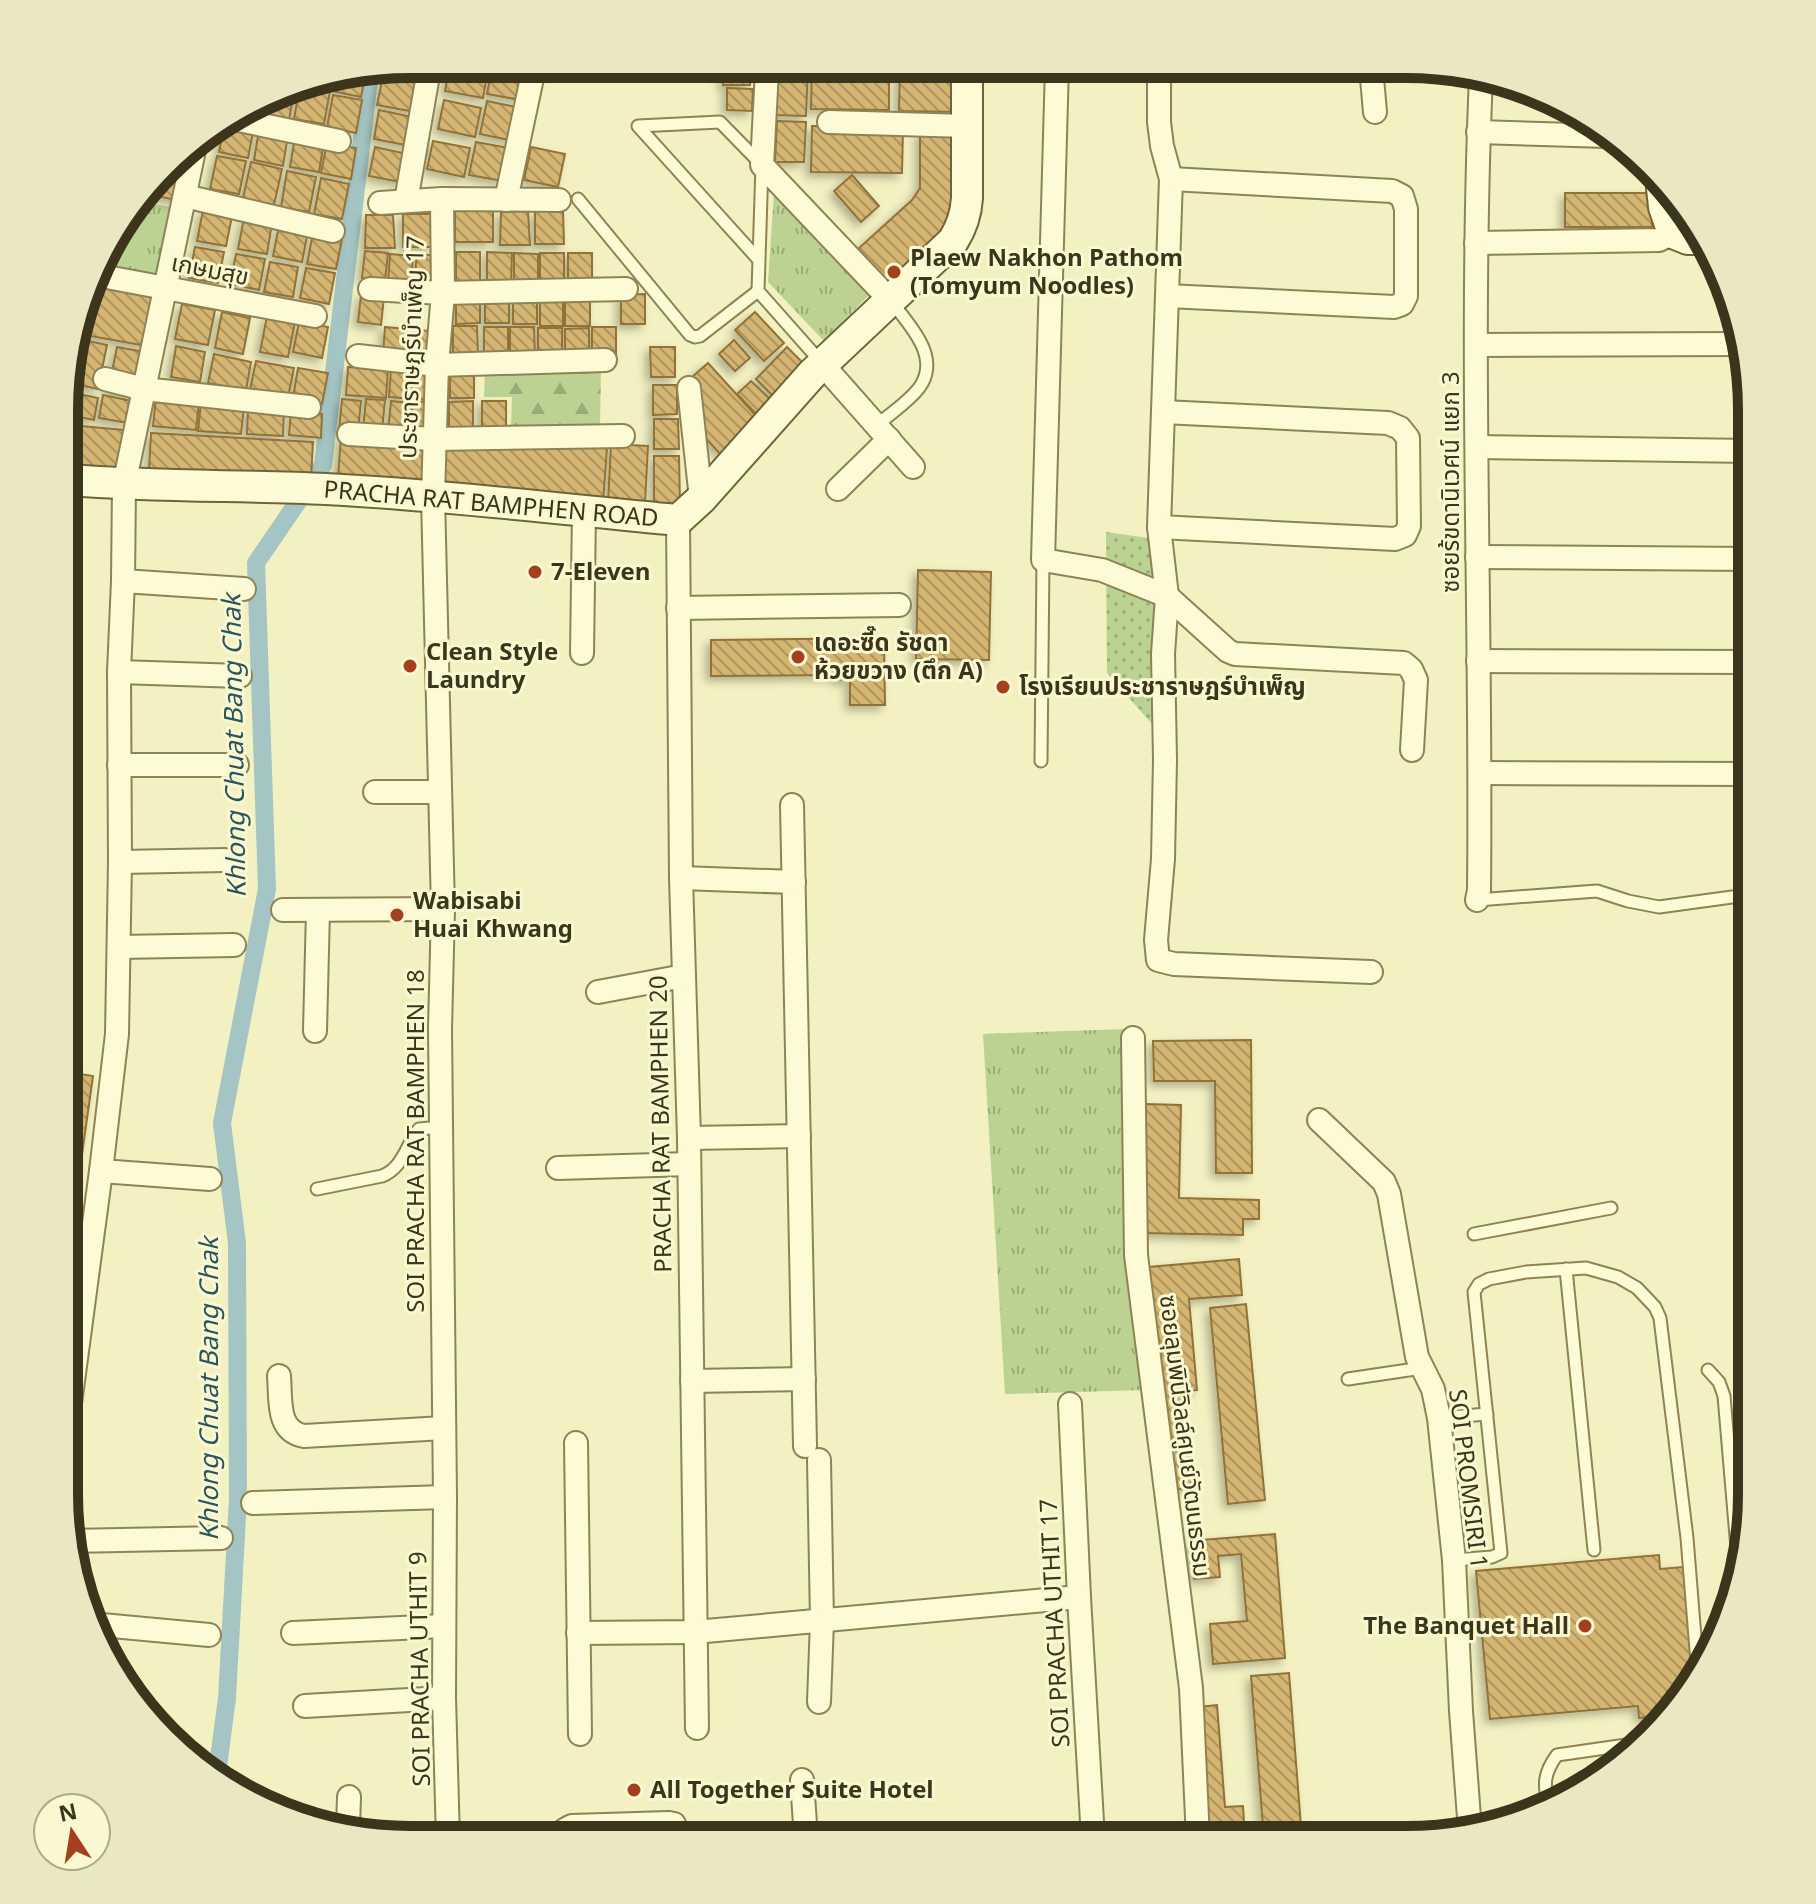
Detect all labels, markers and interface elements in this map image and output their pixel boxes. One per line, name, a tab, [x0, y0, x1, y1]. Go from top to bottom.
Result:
street label: ประชาราษฎร์บำเพ็ญ 17	[391, 235, 435, 459]
place label: Plaew Nakhon Pathom (Tomyum Noodles)	[910, 241, 1183, 305]
street label: เกษมสุข	[168, 246, 252, 296]
marker: Plaew Nakhon Pathom (Tomyum Noodles)	[885, 263, 903, 281]
street label: ซอยร้ขดานิเวศน์ แยก 3	[1434, 371, 1470, 593]
street label: PRACHA RAT BAMPHEN ROAD	[322, 472, 660, 538]
place label: 7-Eleven	[551, 555, 651, 591]
marker: 7-Eleven	[526, 563, 544, 581]
water label: Khlong Chuat Bang Chak	[212, 591, 258, 898]
place label: เดอะซี๊ด รัชดา ห้วยขวาง (ตึก A)	[814, 626, 983, 690]
place label: Clean Style Laundry	[426, 635, 558, 699]
marker: เดอะซี๊ด รัชดา ห้วยขวาง (ตึก A)	[789, 648, 807, 666]
marker: Clean Style Laundry	[401, 657, 419, 675]
place label: โรงเรียนประชาราษฎร์บำเพ็ญ	[1019, 670, 1306, 706]
marker: โรงเรียนประชาราษฎร์บำเพ็ญ	[994, 678, 1012, 696]
place label: Wabisabi Huai Khwang	[413, 884, 573, 948]
marker: Wabisabi Huai Khwang	[388, 906, 406, 924]
street label: SOI PRACHA RAT BAMPHEN 18	[399, 969, 435, 1313]
street label: PRACHA RAT BAMPHEN 20	[641, 975, 683, 1273]
water label: Khlong Chuat Bang Chak	[190, 1234, 230, 1541]
street label: ซอยลุมพินีวิลล์ศูนย์วัฒนธรรม	[1149, 1293, 1219, 1579]
street label: SOI PROMSIRI 1	[1438, 1387, 1496, 1571]
street label: SOI PRACHA UTHIT 17	[1032, 1498, 1080, 1748]
street label: SOI PRACHA UTHIT 9	[401, 1551, 441, 1787]
place label: The Banquet Hall	[1363, 1609, 1569, 1645]
marker: The Banquet Hall	[1576, 1617, 1594, 1635]
place label: All Together Suite Hotel	[650, 1773, 934, 1809]
marker: All Together Suite Hotel	[625, 1781, 643, 1799]
north arrow	[32, 1792, 112, 1872]
text: N	[56, 1796, 80, 1832]

